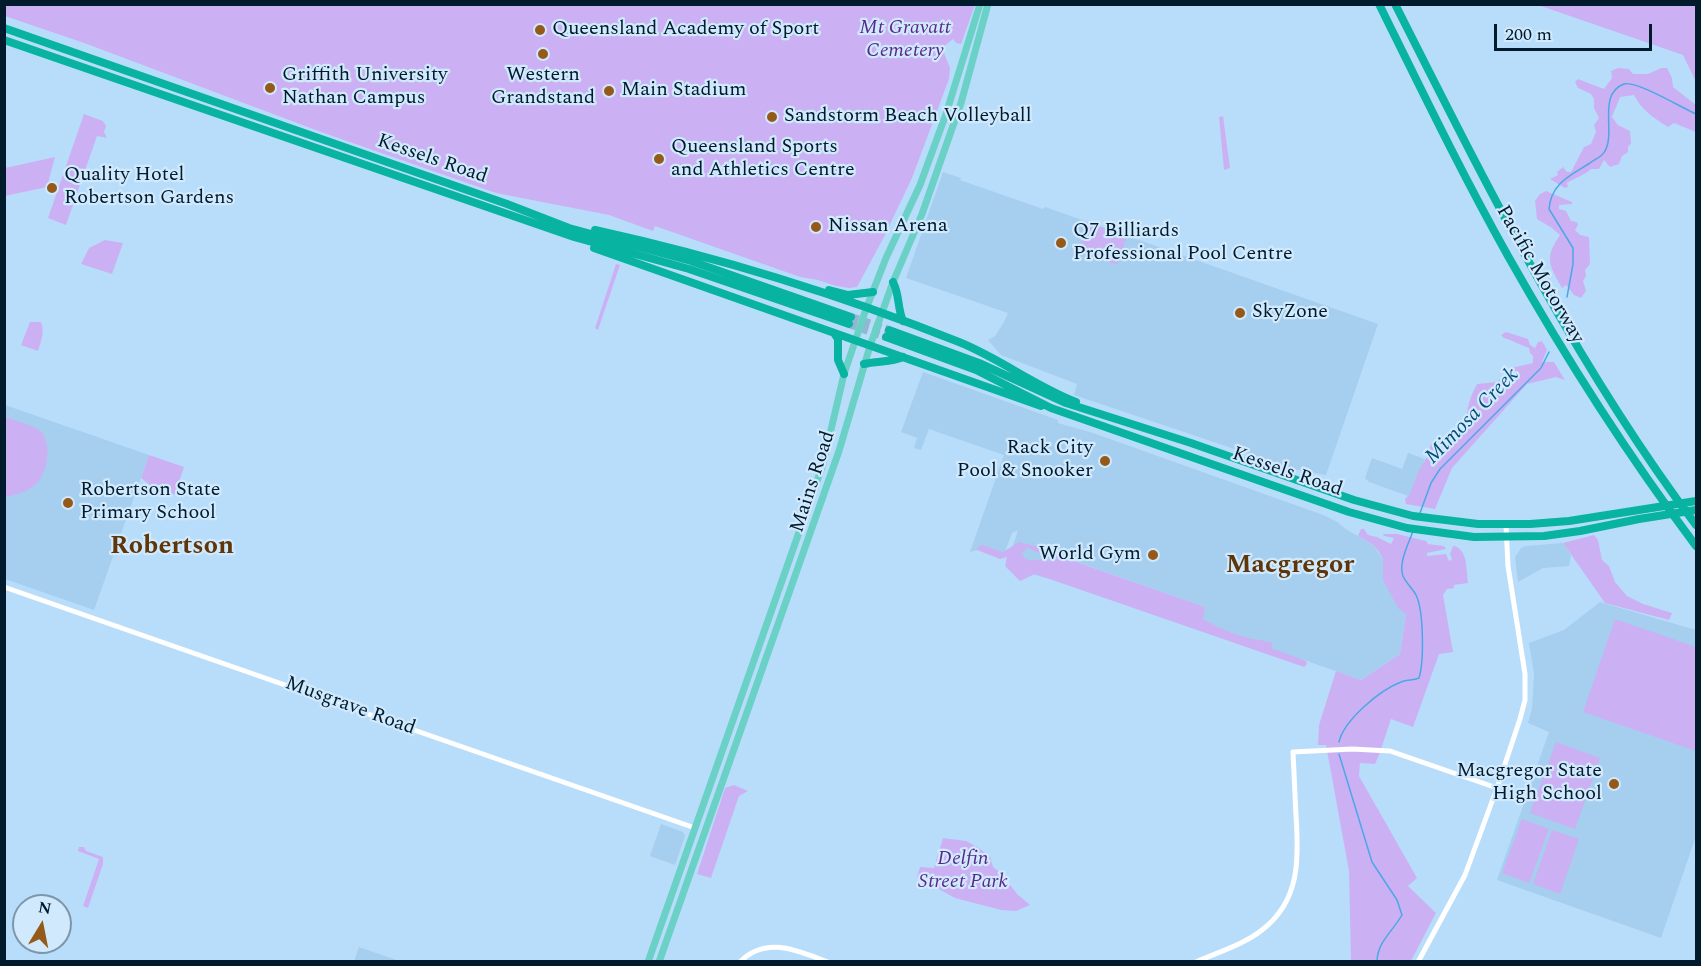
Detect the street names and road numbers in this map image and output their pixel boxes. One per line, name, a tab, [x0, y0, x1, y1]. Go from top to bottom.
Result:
street label: Kessels Road	[374, 130, 490, 190]
street label: Pacific Motorway	[1490, 202, 1588, 348]
street label: Mains Road	[786, 428, 842, 536]
street label: Kessels Road	[1229, 443, 1345, 503]
street label: Musgrave Road	[282, 672, 418, 742]

